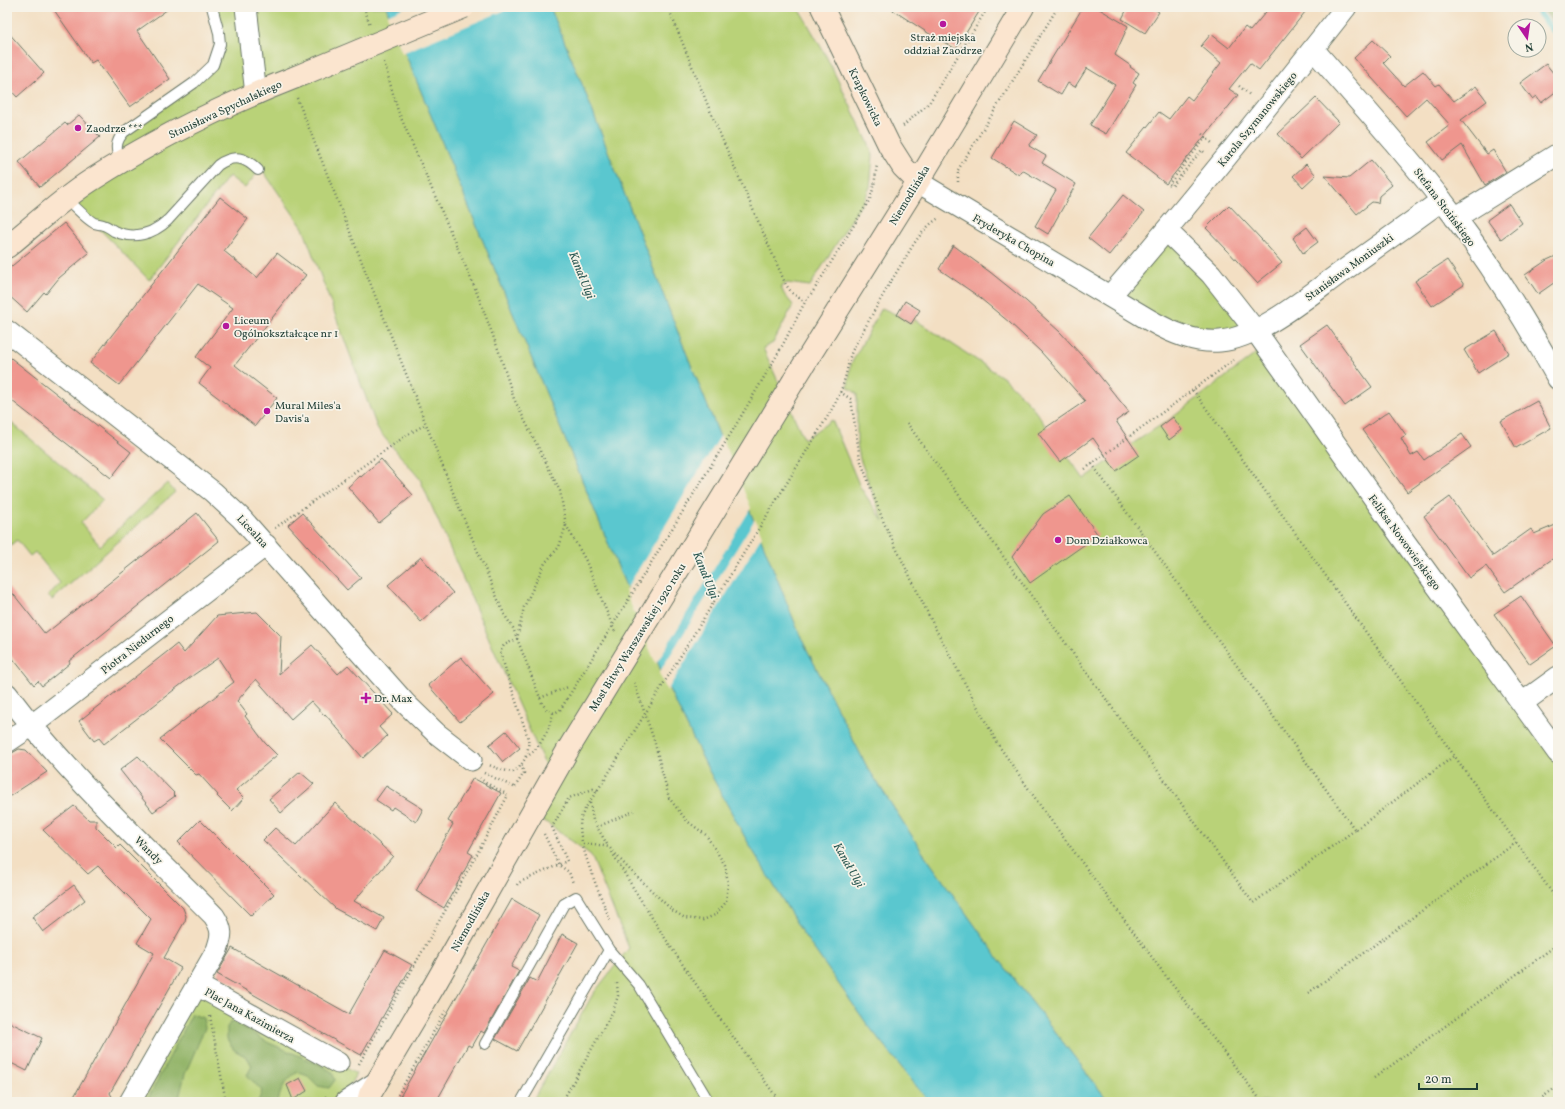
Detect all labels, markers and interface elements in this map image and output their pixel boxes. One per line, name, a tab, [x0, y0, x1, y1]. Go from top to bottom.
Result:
north arrow	[1507, 18, 1547, 58]
marker: Straż miejska oddział Zaodrze	[938, 19, 948, 29]
place label: Straż miejska oddział Zaodrze	[904, 31, 982, 59]
text: N	[1523, 38, 1534, 54]
street label: Krapkowicka	[844, 66, 885, 130]
street label: Karola Szymanowskiego	[1215, 69, 1301, 171]
street label: Stanisława Spychalskiego	[167, 77, 285, 143]
place label: Zaodrze ***	[86, 122, 143, 137]
marker: Zaodrze ***	[73, 123, 83, 133]
street label: Niemodlińska	[886, 162, 934, 229]
street label: Stefana Stoińskiego	[1409, 166, 1478, 250]
street label: Fryderyka Chopina	[969, 212, 1058, 271]
street label: Stanisława Moniuszki	[1303, 231, 1397, 305]
water label: Kanał Ulgi	[564, 249, 598, 302]
place label: Liceum Ogólnokształcące nr 1	[234, 314, 338, 342]
marker: Liceum Ogólnokształcące nr 1	[221, 321, 231, 331]
place label: Mural Miles'a Davis'a	[275, 399, 342, 427]
marker: Mural Miles'a Davis'a	[262, 406, 272, 416]
street label: Feliksa Nowowiejskiego	[1364, 492, 1444, 594]
street label: Licealna	[233, 512, 272, 552]
place label: Dom Działkowca	[1066, 534, 1148, 549]
marker: Dom Działkowca	[1053, 535, 1063, 545]
water label: Kanał Ulgi	[688, 549, 722, 602]
street label: Most Bitwy Warszawskiej 1920 roku	[586, 561, 690, 715]
street label: Piotra Niedurnego	[98, 612, 178, 678]
place label: Dr. Max	[374, 692, 413, 707]
marker: Dr. Max	[361, 693, 371, 703]
street label: Wandy	[130, 834, 165, 869]
water label: Kanał Ulgi	[829, 840, 868, 892]
street label: Niemodlińska	[448, 888, 495, 955]
street label: Plac Jana Kazimierza	[201, 985, 298, 1048]
scale bar	[1419, 1065, 1477, 1091]
text: 20 m	[1425, 1072, 1452, 1088]

